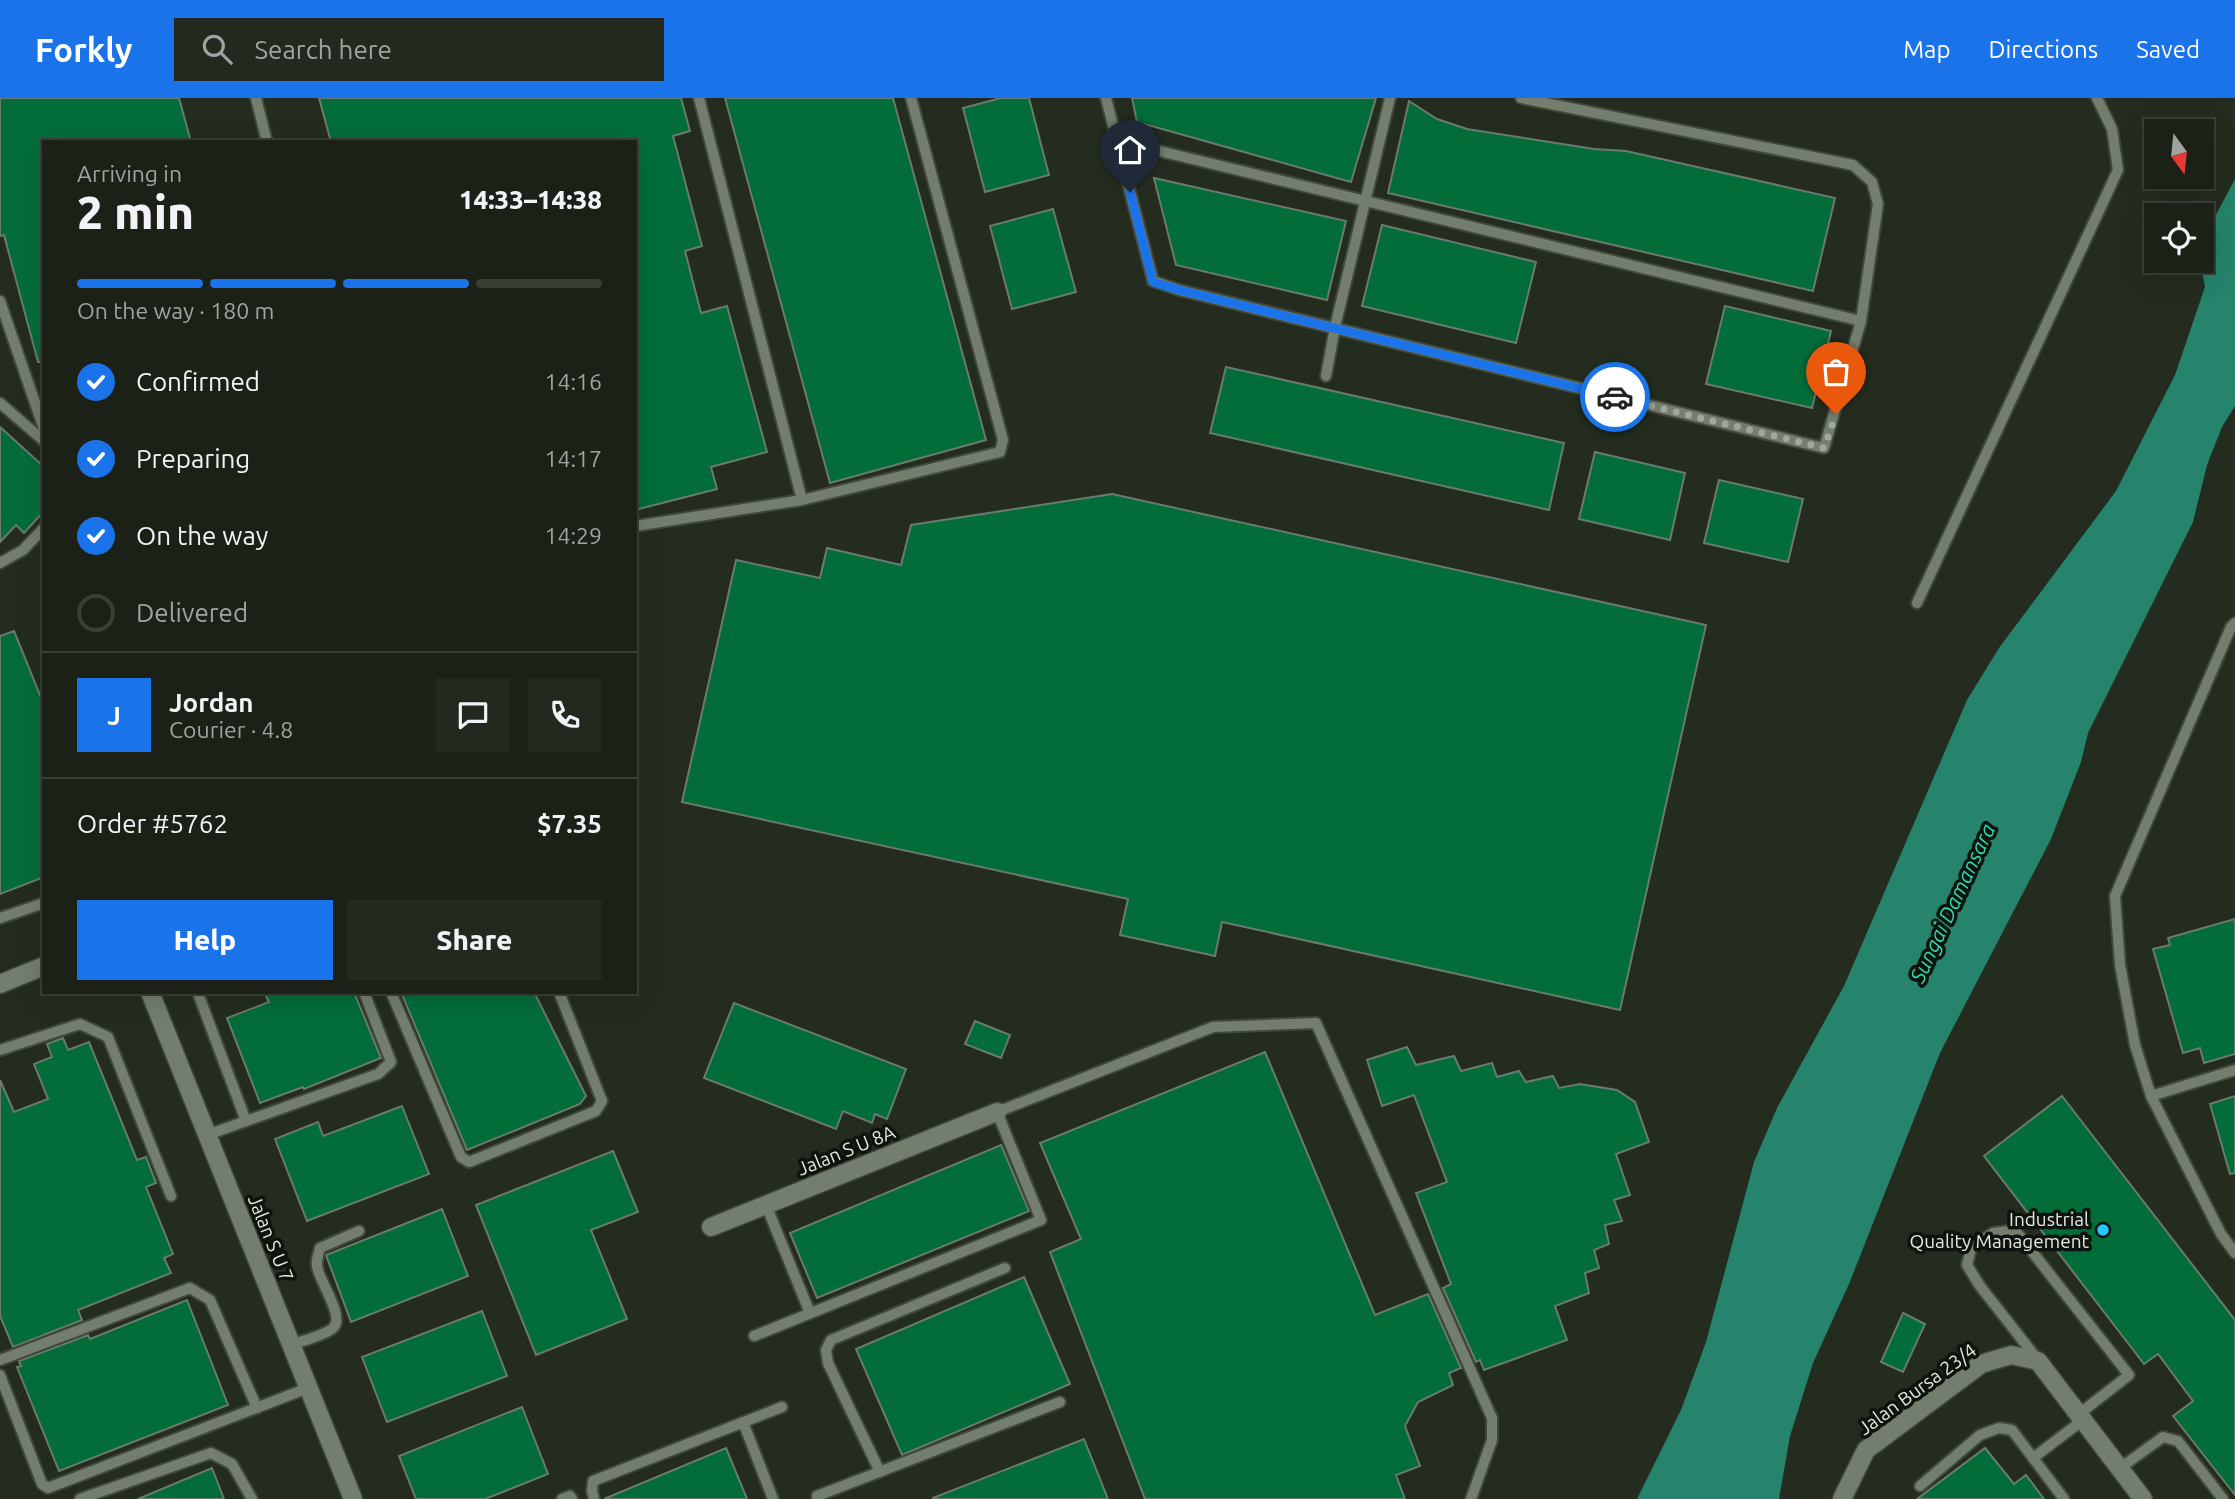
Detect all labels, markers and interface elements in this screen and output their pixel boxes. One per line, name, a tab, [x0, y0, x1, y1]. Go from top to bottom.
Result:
search box	[174, 18, 664, 81]
icon: search	[198, 30, 236, 68]
text: Forkly	[35, 31, 132, 68]
text: Search here	[254, 35, 392, 64]
text: Map	[1903, 36, 1950, 63]
text: Directions	[1988, 36, 2098, 63]
text: Saved	[2136, 36, 2200, 63]
north arrow	[2144, 119, 2214, 189]
map controls	[2144, 119, 2214, 273]
pin	[1100, 120, 1160, 192]
icon: home	[1111, 131, 1149, 169]
text: Arriving in	[77, 161, 182, 186]
text: 14:33–14:38	[459, 185, 602, 214]
text: 2 min	[77, 186, 194, 238]
button: locate	[2144, 203, 2214, 273]
text: On the way · 180 m	[77, 298, 274, 323]
pin	[1806, 342, 1866, 414]
icon: bag	[1817, 353, 1855, 391]
courier	[1580, 362, 1650, 432]
icon: check	[77, 363, 115, 401]
text: Confirmed	[136, 367, 260, 396]
text: 14:16	[544, 369, 602, 394]
icon: car	[1596, 378, 1634, 416]
icon: check	[77, 440, 115, 478]
text: Preparing	[136, 444, 250, 473]
text: 14:17	[544, 446, 602, 471]
icon: check	[77, 517, 115, 555]
text: On the way	[136, 521, 268, 550]
text: 14:29	[544, 523, 602, 548]
text: Delivered	[136, 598, 248, 627]
button: chat	[436, 678, 510, 752]
button: phone	[528, 678, 602, 752]
text: Jordan	[169, 688, 254, 717]
text: J	[107, 701, 121, 730]
text: Courier · 4.8	[169, 717, 293, 742]
text: Order #5762	[77, 809, 228, 838]
text: $7.35	[537, 809, 602, 838]
water label: Sungai Damansara	[1904, 820, 1999, 987]
button: Help	[77, 900, 333, 980]
button: Share	[347, 900, 602, 980]
street label: Jalan S U 8A	[794, 1120, 899, 1180]
street label: Jalan S U 7	[244, 1191, 298, 1285]
place label: Industrial Quality Management	[1910, 1208, 2090, 1252]
marker: Industrial Quality Management	[2095, 1222, 2111, 1238]
street label: Jalan Bursa 23/4	[1854, 1339, 1980, 1439]

